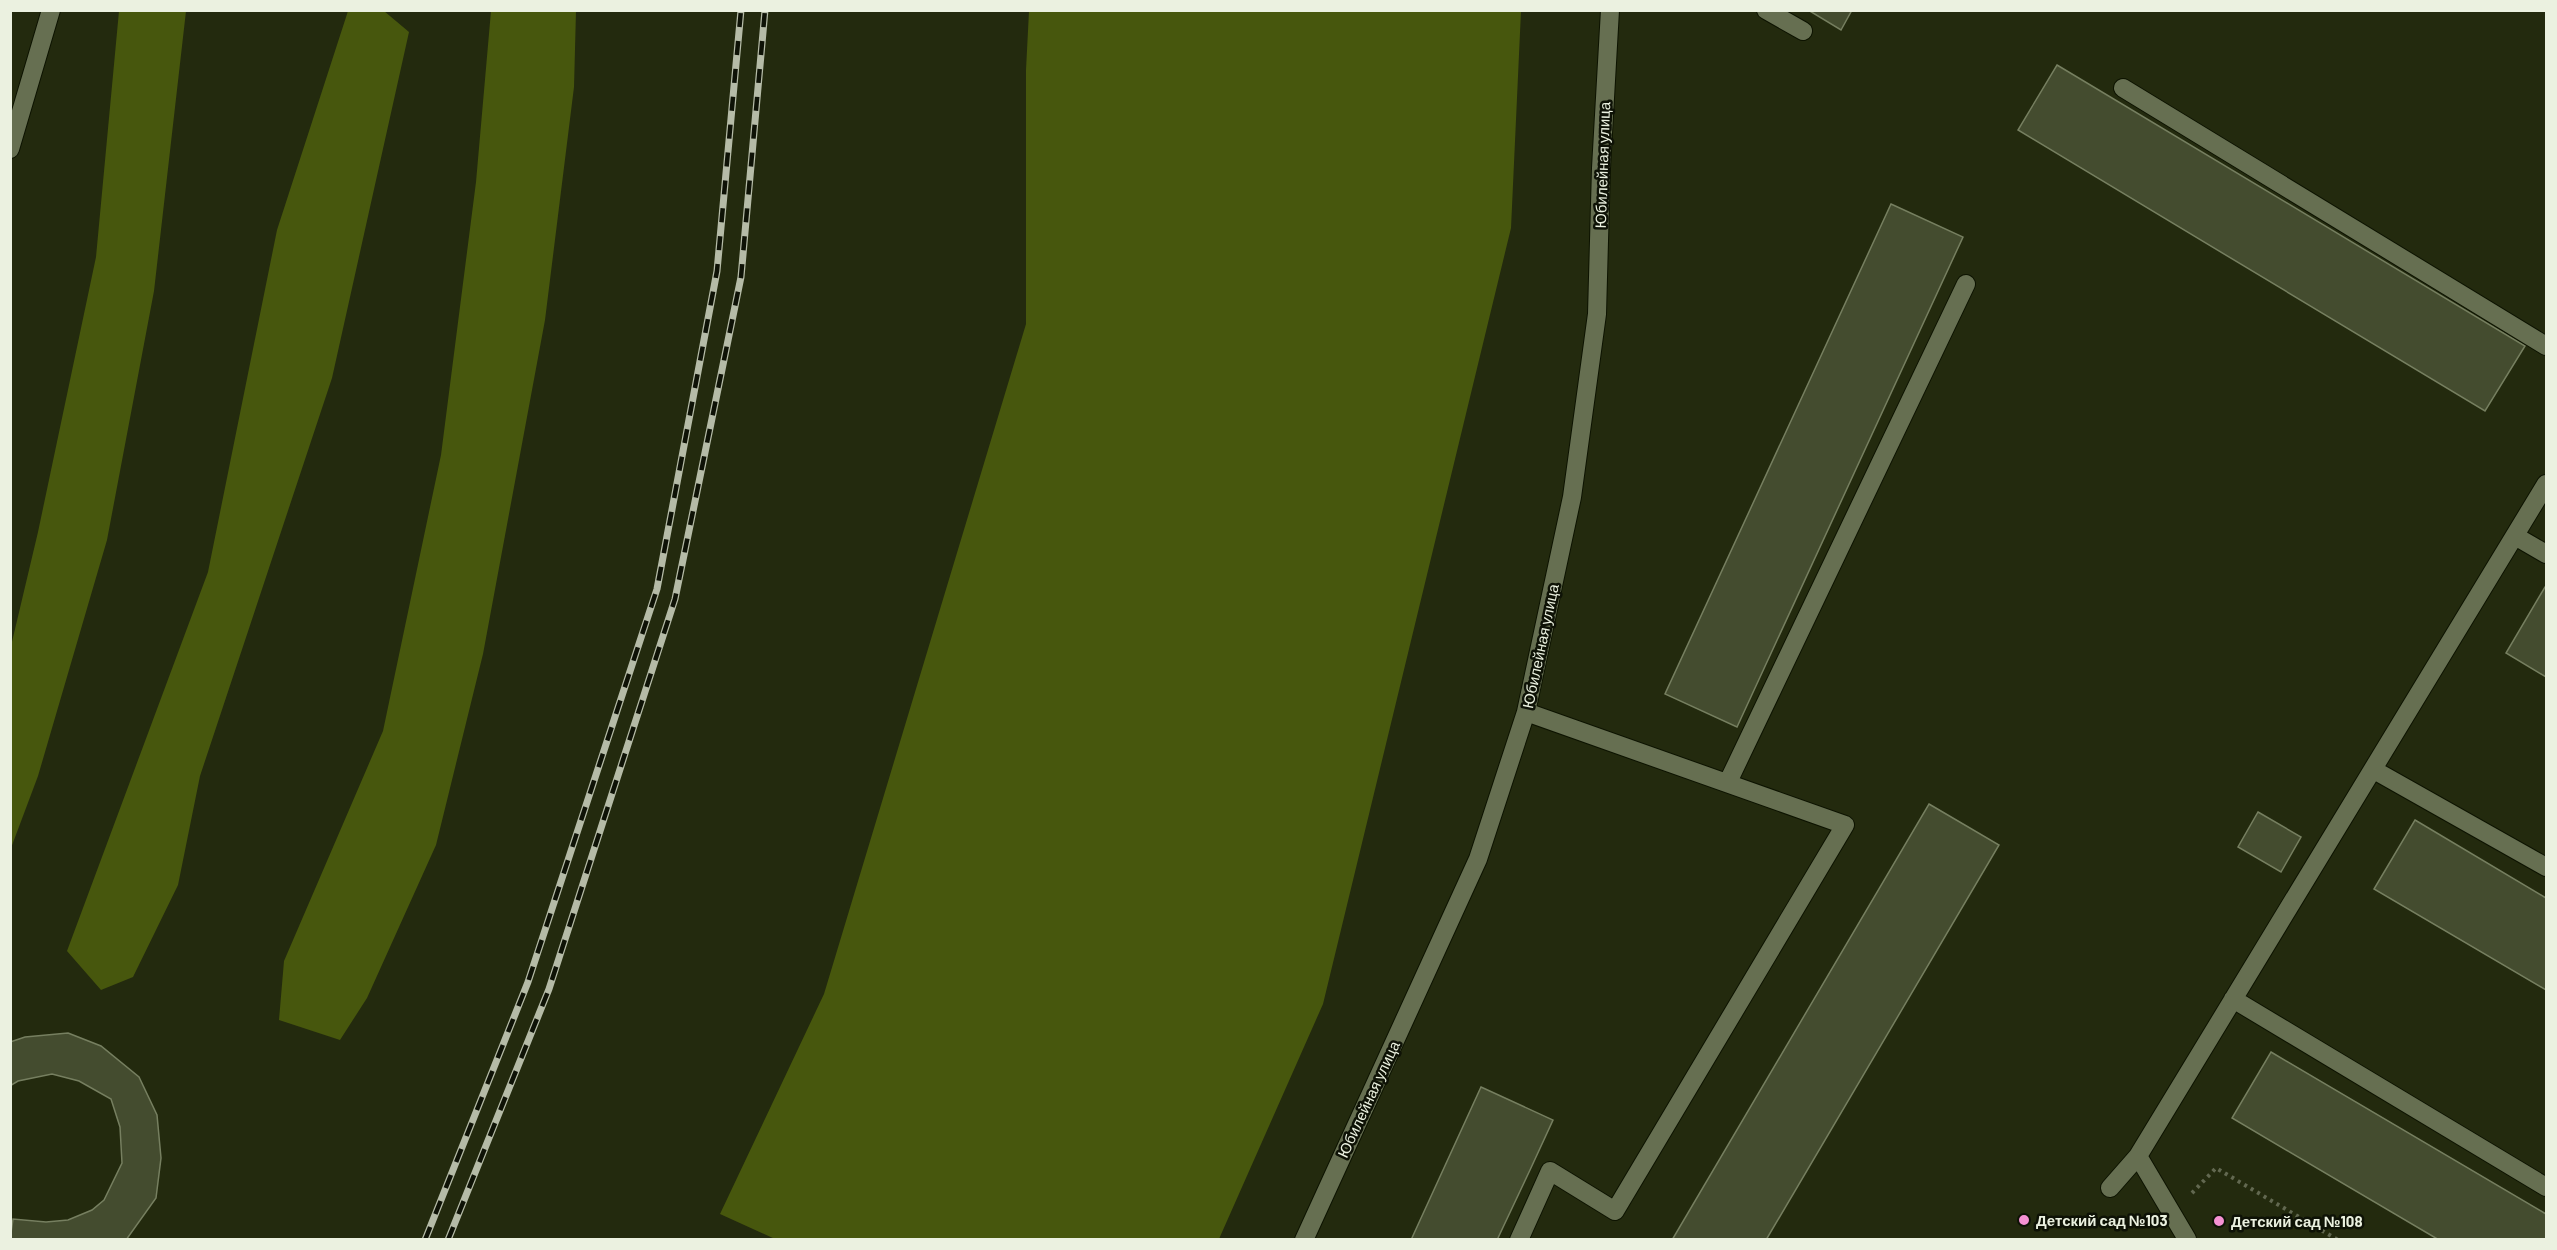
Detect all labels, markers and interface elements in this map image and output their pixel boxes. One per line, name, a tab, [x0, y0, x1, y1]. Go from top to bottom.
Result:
street label: Юбилейная улица	[1591, 101, 1613, 229]
street label: Юбилейная улица	[1518, 582, 1562, 710]
street label: Юбилейная улица	[1333, 1037, 1403, 1160]
place label: Детский сад №103	[2036, 1211, 2168, 1229]
place label: Детский сад №108	[2231, 1212, 2363, 1230]
marker: Детский сад №103	[2017, 1213, 2031, 1227]
marker: Детский сад №108	[2212, 1214, 2226, 1228]

